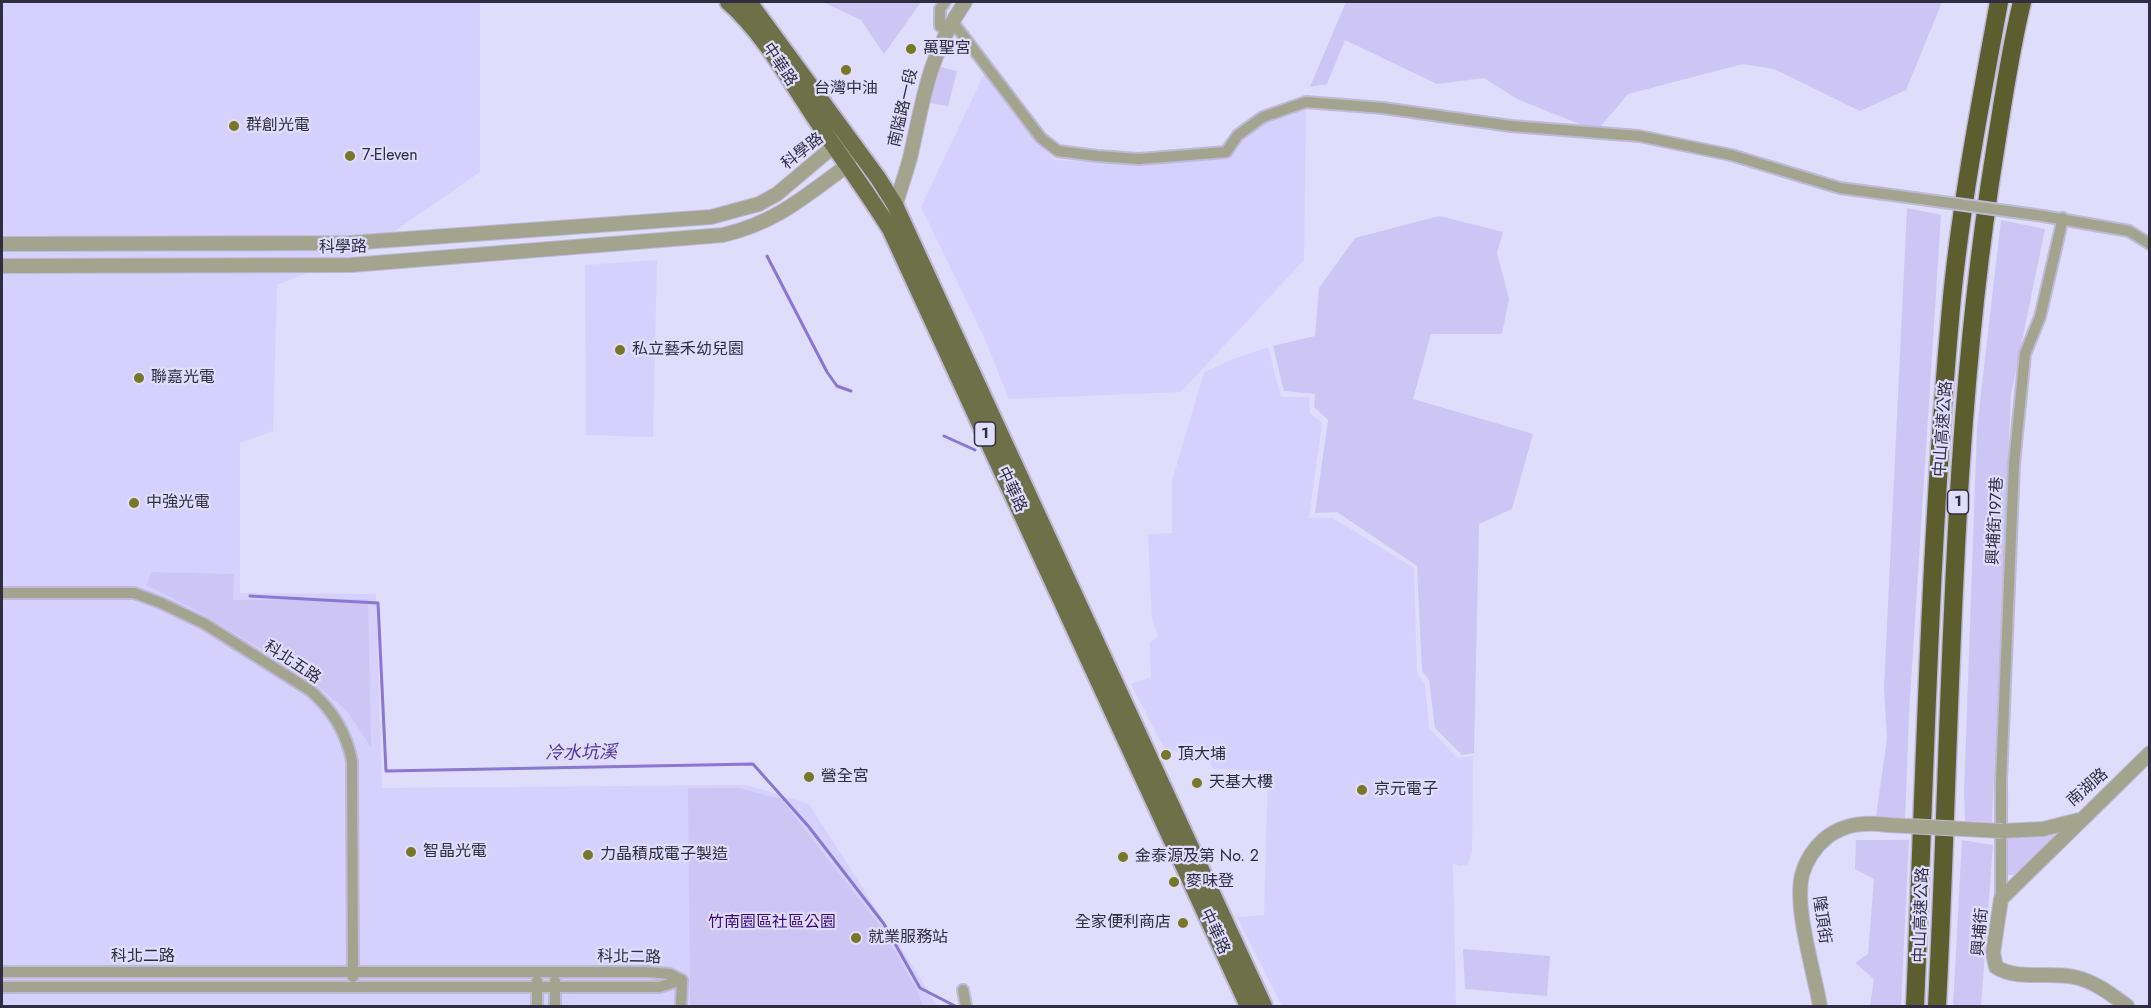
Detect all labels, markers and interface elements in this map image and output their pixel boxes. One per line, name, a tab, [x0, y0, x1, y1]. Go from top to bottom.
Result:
place label: 萬聖宮	[923, 39, 971, 59]
street label: 中華路	[758, 40, 800, 90]
marker: 萬聖宮	[904, 42, 918, 56]
marker: 台灣中油	[839, 63, 853, 77]
street label: 南隘路一段	[886, 67, 922, 149]
place label: 台灣中油	[814, 79, 878, 99]
place label: 群創光電	[246, 116, 310, 136]
marker: 群創光電	[227, 119, 241, 133]
street label: 科學路	[778, 130, 828, 174]
place label: 7-Eleven	[362, 146, 418, 166]
marker: 7-Eleven	[343, 149, 357, 163]
street label: 科學路	[319, 238, 367, 258]
place label: 私立藝禾幼兒園	[632, 340, 744, 360]
marker: 私立藝禾幼兒園	[613, 343, 627, 357]
place label: 聯嘉光電	[151, 368, 215, 388]
marker: 聯嘉光電	[132, 371, 146, 385]
street label: 中山高速公路	[1931, 380, 1957, 478]
road number: 1	[974, 422, 996, 446]
street label: 中華路	[992, 464, 1030, 516]
street label: 興埔街197巷	[1984, 476, 2008, 566]
road number: 1	[1948, 490, 1968, 514]
place label: 中強光電	[146, 493, 210, 513]
marker: 中強光電	[127, 496, 141, 510]
street label: 科北五路	[260, 638, 324, 688]
water label: 冷水坑溪	[545, 743, 617, 765]
place label: 頂大埔	[1178, 745, 1226, 765]
marker: 頂大埔	[1159, 748, 1173, 762]
street label: 南湖路	[2064, 765, 2112, 811]
place label: 營全宮	[821, 767, 869, 787]
marker: 營全宮	[802, 770, 816, 784]
place label: 天基大樓	[1209, 773, 1273, 793]
marker: 天基大樓	[1190, 776, 1204, 790]
place label: 京元電子	[1374, 780, 1438, 800]
marker: 京元電子	[1355, 783, 1369, 797]
place label: 智晶光電	[423, 842, 487, 862]
marker: 智晶光電	[404, 845, 418, 859]
place label: 力晶積成電子製造	[600, 845, 728, 865]
place label: 金泰源及第 No. 2	[1135, 847, 1259, 867]
marker: 力晶積成電子製造	[581, 848, 595, 862]
marker: 金泰源及第 No. 2	[1116, 850, 1130, 864]
street label: 中山高速公路	[1911, 867, 1933, 963]
place label: 麥味登	[1186, 872, 1234, 892]
marker: 麥味登	[1167, 875, 1181, 889]
street label: 隆頂街	[1808, 895, 1834, 945]
street label: 中華路	[1195, 906, 1233, 958]
street label: 興埔街	[1969, 907, 1993, 957]
park label: 竹南園區社區公園	[708, 913, 836, 933]
place label: 全家便利商店	[1075, 913, 1171, 933]
marker: 全家便利商店	[1176, 916, 1190, 930]
place label: 就業服務站	[868, 928, 948, 948]
marker: 就業服務站	[849, 931, 863, 945]
street label: 科北二路	[111, 947, 175, 967]
street label: 科北二路	[597, 948, 661, 968]

